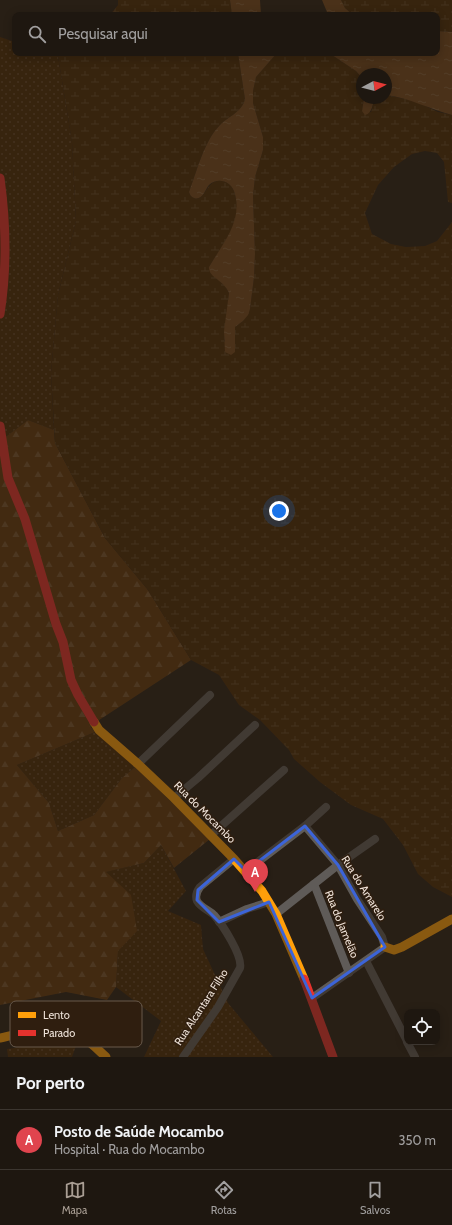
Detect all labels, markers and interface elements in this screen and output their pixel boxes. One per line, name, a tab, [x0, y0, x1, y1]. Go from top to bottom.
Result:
search box	[12, 12, 440, 56]
icon: search	[26, 23, 48, 45]
text: Pesquisar aqui	[58, 25, 148, 43]
north arrow	[356, 68, 392, 104]
your location	[269, 501, 289, 521]
street label: Rua do Mocambo	[171, 778, 239, 846]
street label: Rua do Amarelo	[338, 853, 390, 923]
pin: A	[242, 859, 268, 892]
street label: Rua do Jamelão	[322, 888, 362, 960]
street label: Rua Alcantara Filho	[171, 966, 231, 1048]
legend	[10, 1001, 142, 1047]
text: Lento	[43, 1008, 70, 1022]
map controls	[404, 1009, 440, 1045]
button: locate	[404, 1009, 440, 1045]
text: Parado	[43, 1026, 75, 1040]
text: Por perto	[16, 1073, 85, 1093]
text: Posto de Saúde Mocambo	[54, 1123, 224, 1141]
text: A	[25, 1132, 33, 1148]
text: 350 m	[399, 1132, 436, 1148]
text: Hospital · Rua do Mocambo	[54, 1141, 205, 1157]
tab: Mapa	[62, 1179, 87, 1217]
tab: Rotas	[211, 1179, 237, 1217]
tab: Salvos	[360, 1179, 390, 1217]

